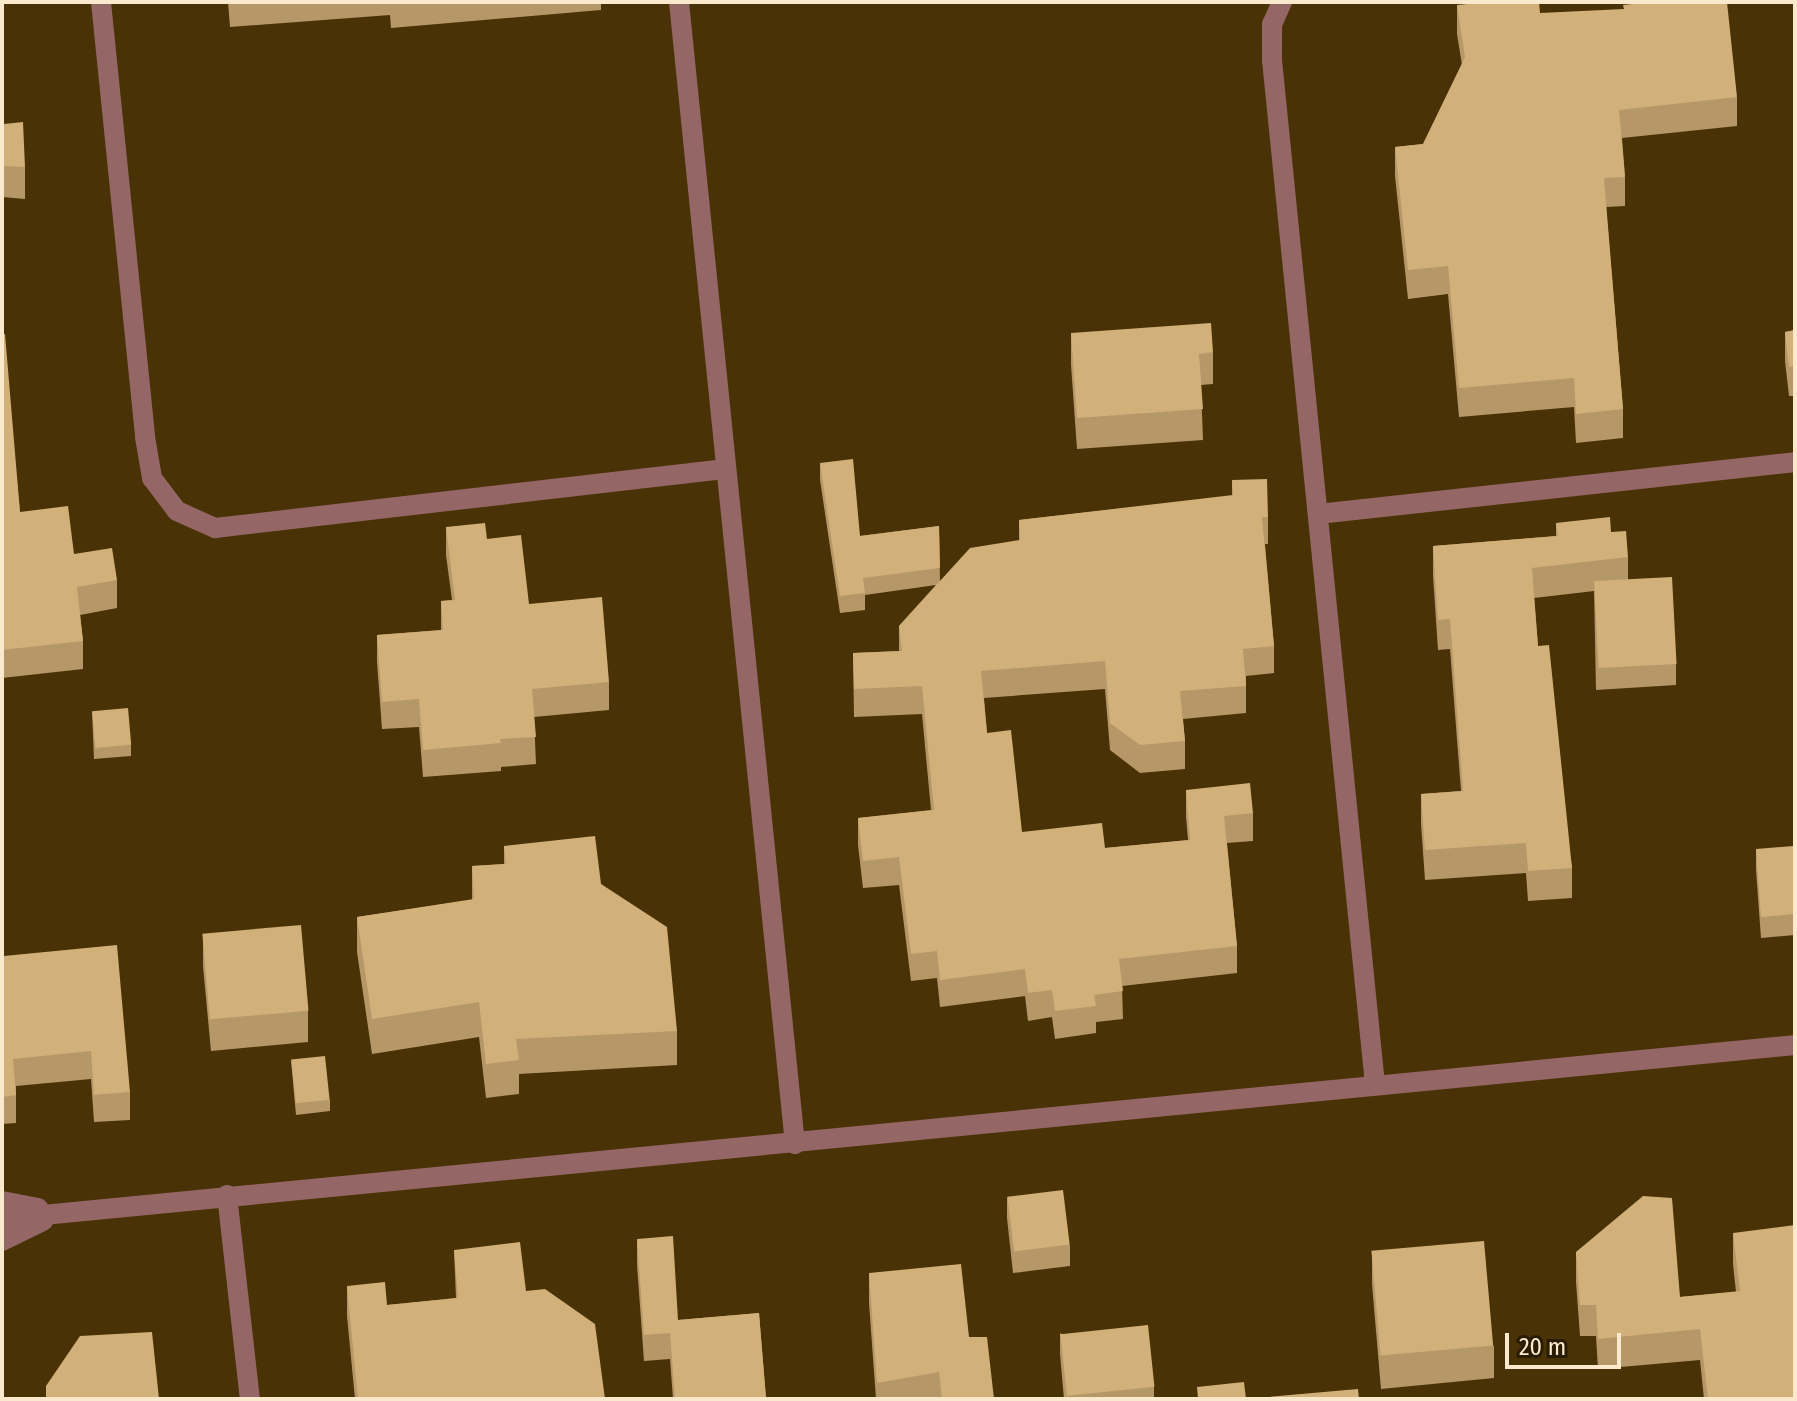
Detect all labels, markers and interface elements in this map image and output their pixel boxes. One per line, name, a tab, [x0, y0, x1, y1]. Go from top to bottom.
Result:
scale bar	[1509, 1317, 1625, 1367]
text: 20 m	[1519, 1333, 1566, 1361]

